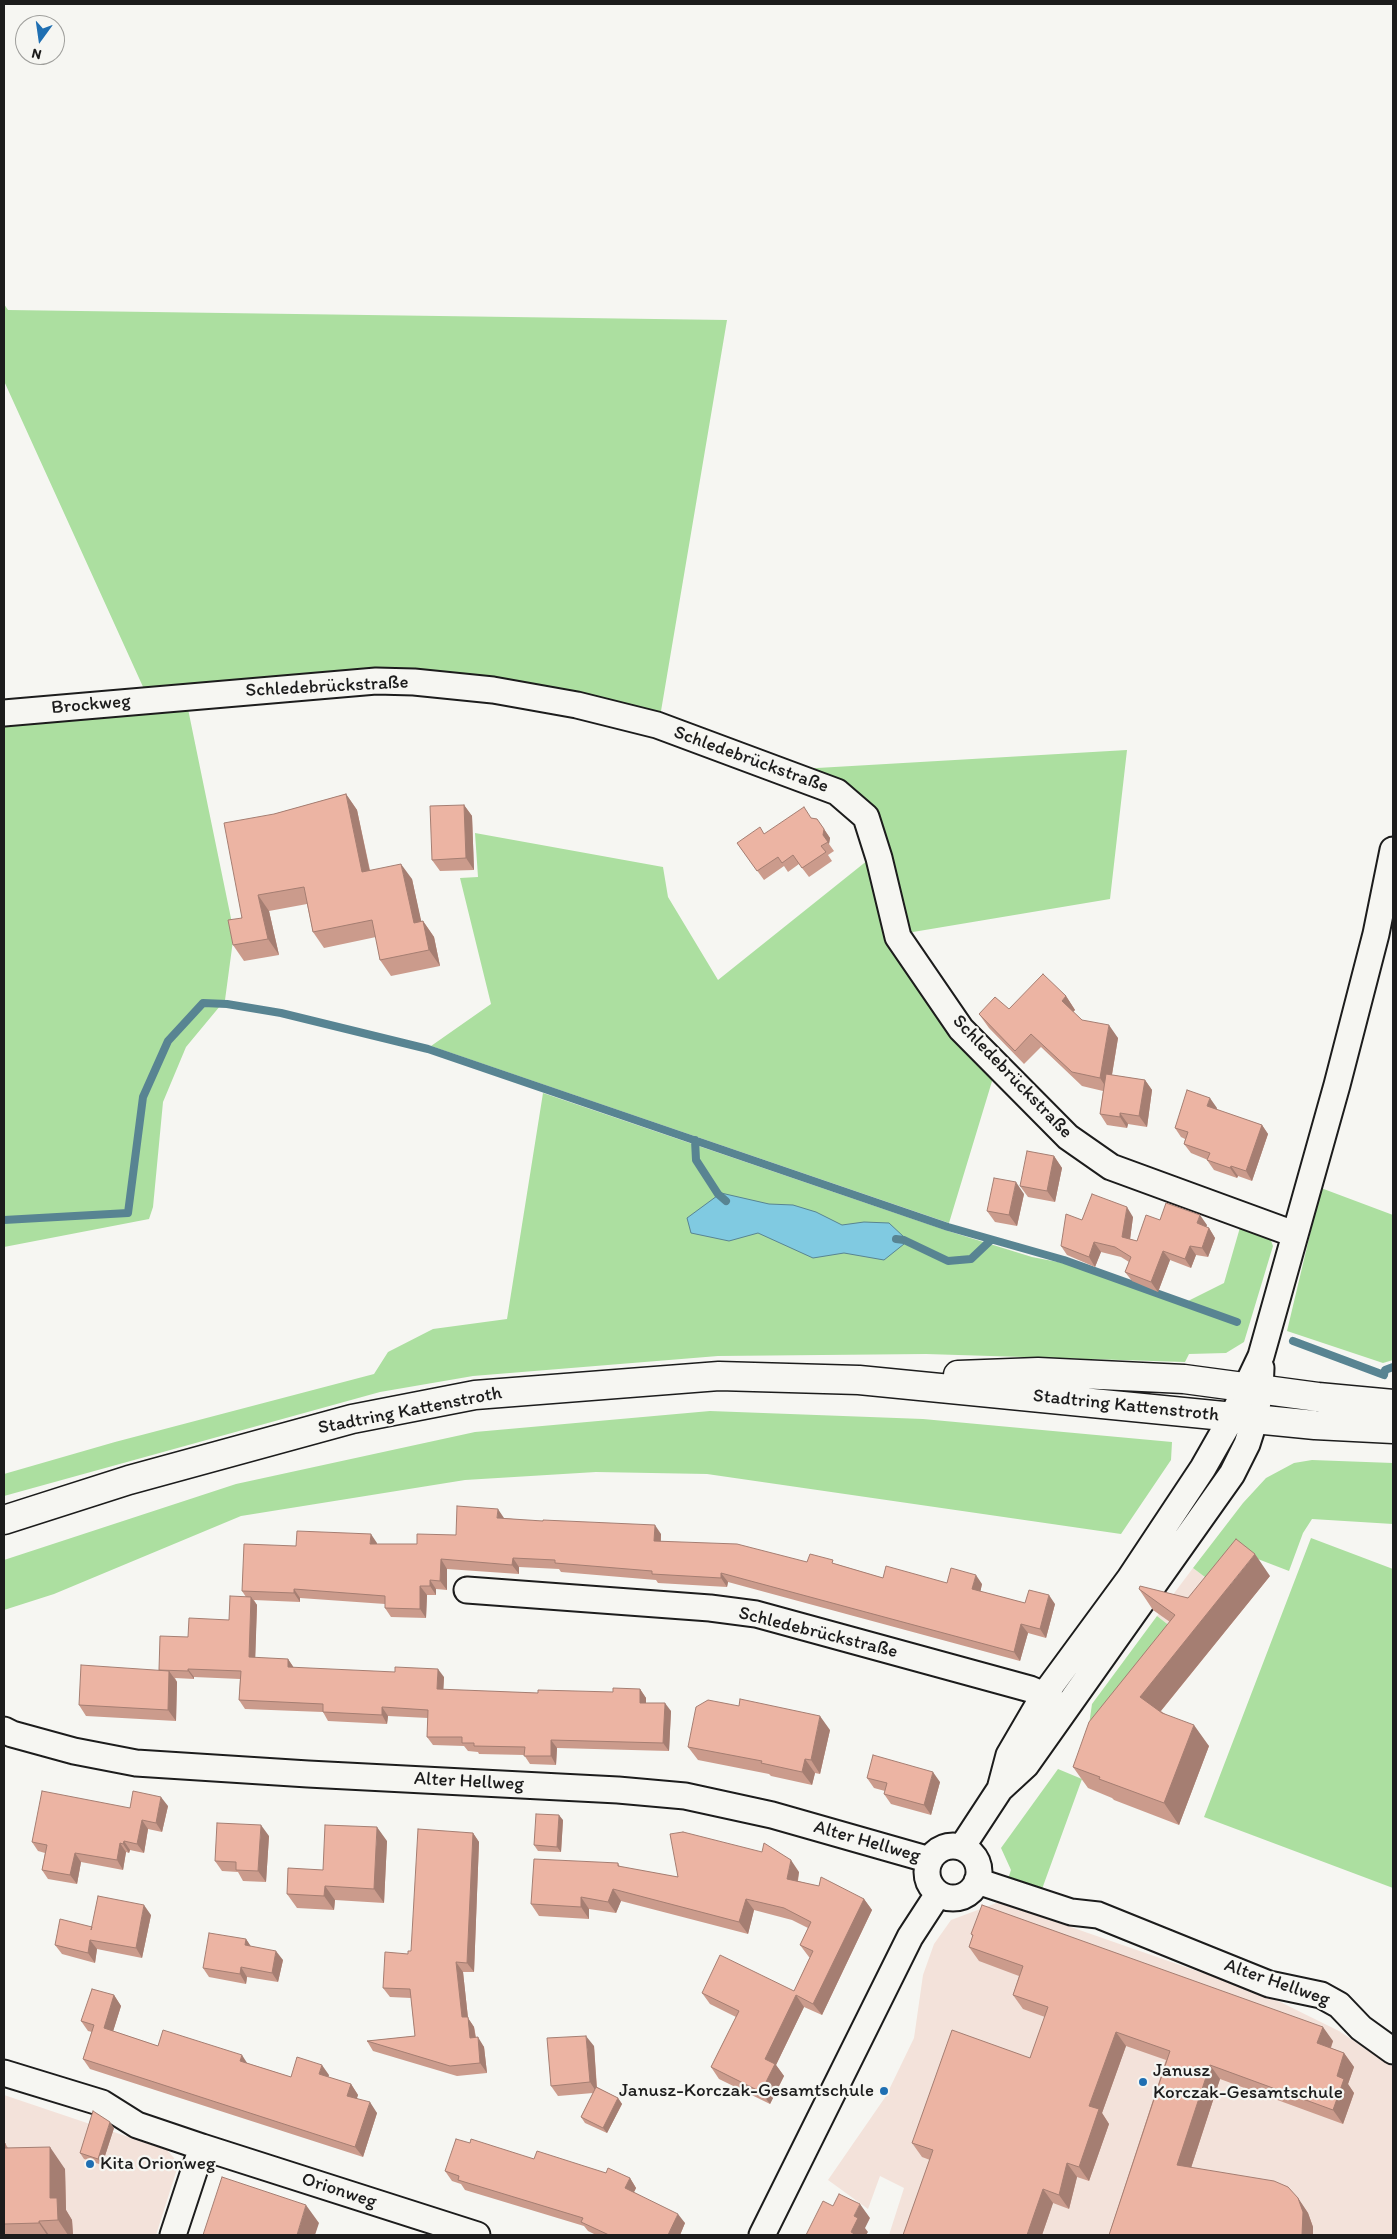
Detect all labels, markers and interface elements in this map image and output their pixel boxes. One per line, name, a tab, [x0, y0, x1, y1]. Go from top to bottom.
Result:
north arrow	[15, 15, 65, 65]
text: N	[30, 45, 43, 63]
street label: Schledebrückstraße	[245, 671, 409, 703]
street label: Brockweg	[50, 690, 132, 720]
street label: Schledebrückstraße	[670, 721, 832, 799]
street label: Schledebrückstraße	[947, 1010, 1077, 1144]
street label: Stadtring Kattenstroth	[316, 1382, 504, 1440]
street label: Stadtring Kattenstroth	[1032, 1385, 1220, 1427]
street label: Schledebrückstraße	[736, 1602, 900, 1664]
street label: Alter Hellweg	[413, 1768, 525, 1796]
street label: Alter Hellweg	[811, 1816, 923, 1868]
street label: Alter Hellweg	[1221, 1954, 1333, 2012]
place label: Janusz Korczak-Gesamtschule	[1153, 2060, 1343, 2104]
marker: Janusz Korczak-Gesamtschule	[1137, 2076, 1149, 2088]
place label: Janusz-Korczak-Gesamtschule	[619, 2080, 874, 2102]
marker: Janusz-Korczak-Gesamtschule	[878, 2085, 890, 2097]
place label: Kita Orionweg	[100, 2153, 216, 2175]
marker: Kita Orionweg	[84, 2158, 96, 2170]
street label: Orionweg	[298, 2168, 380, 2214]

